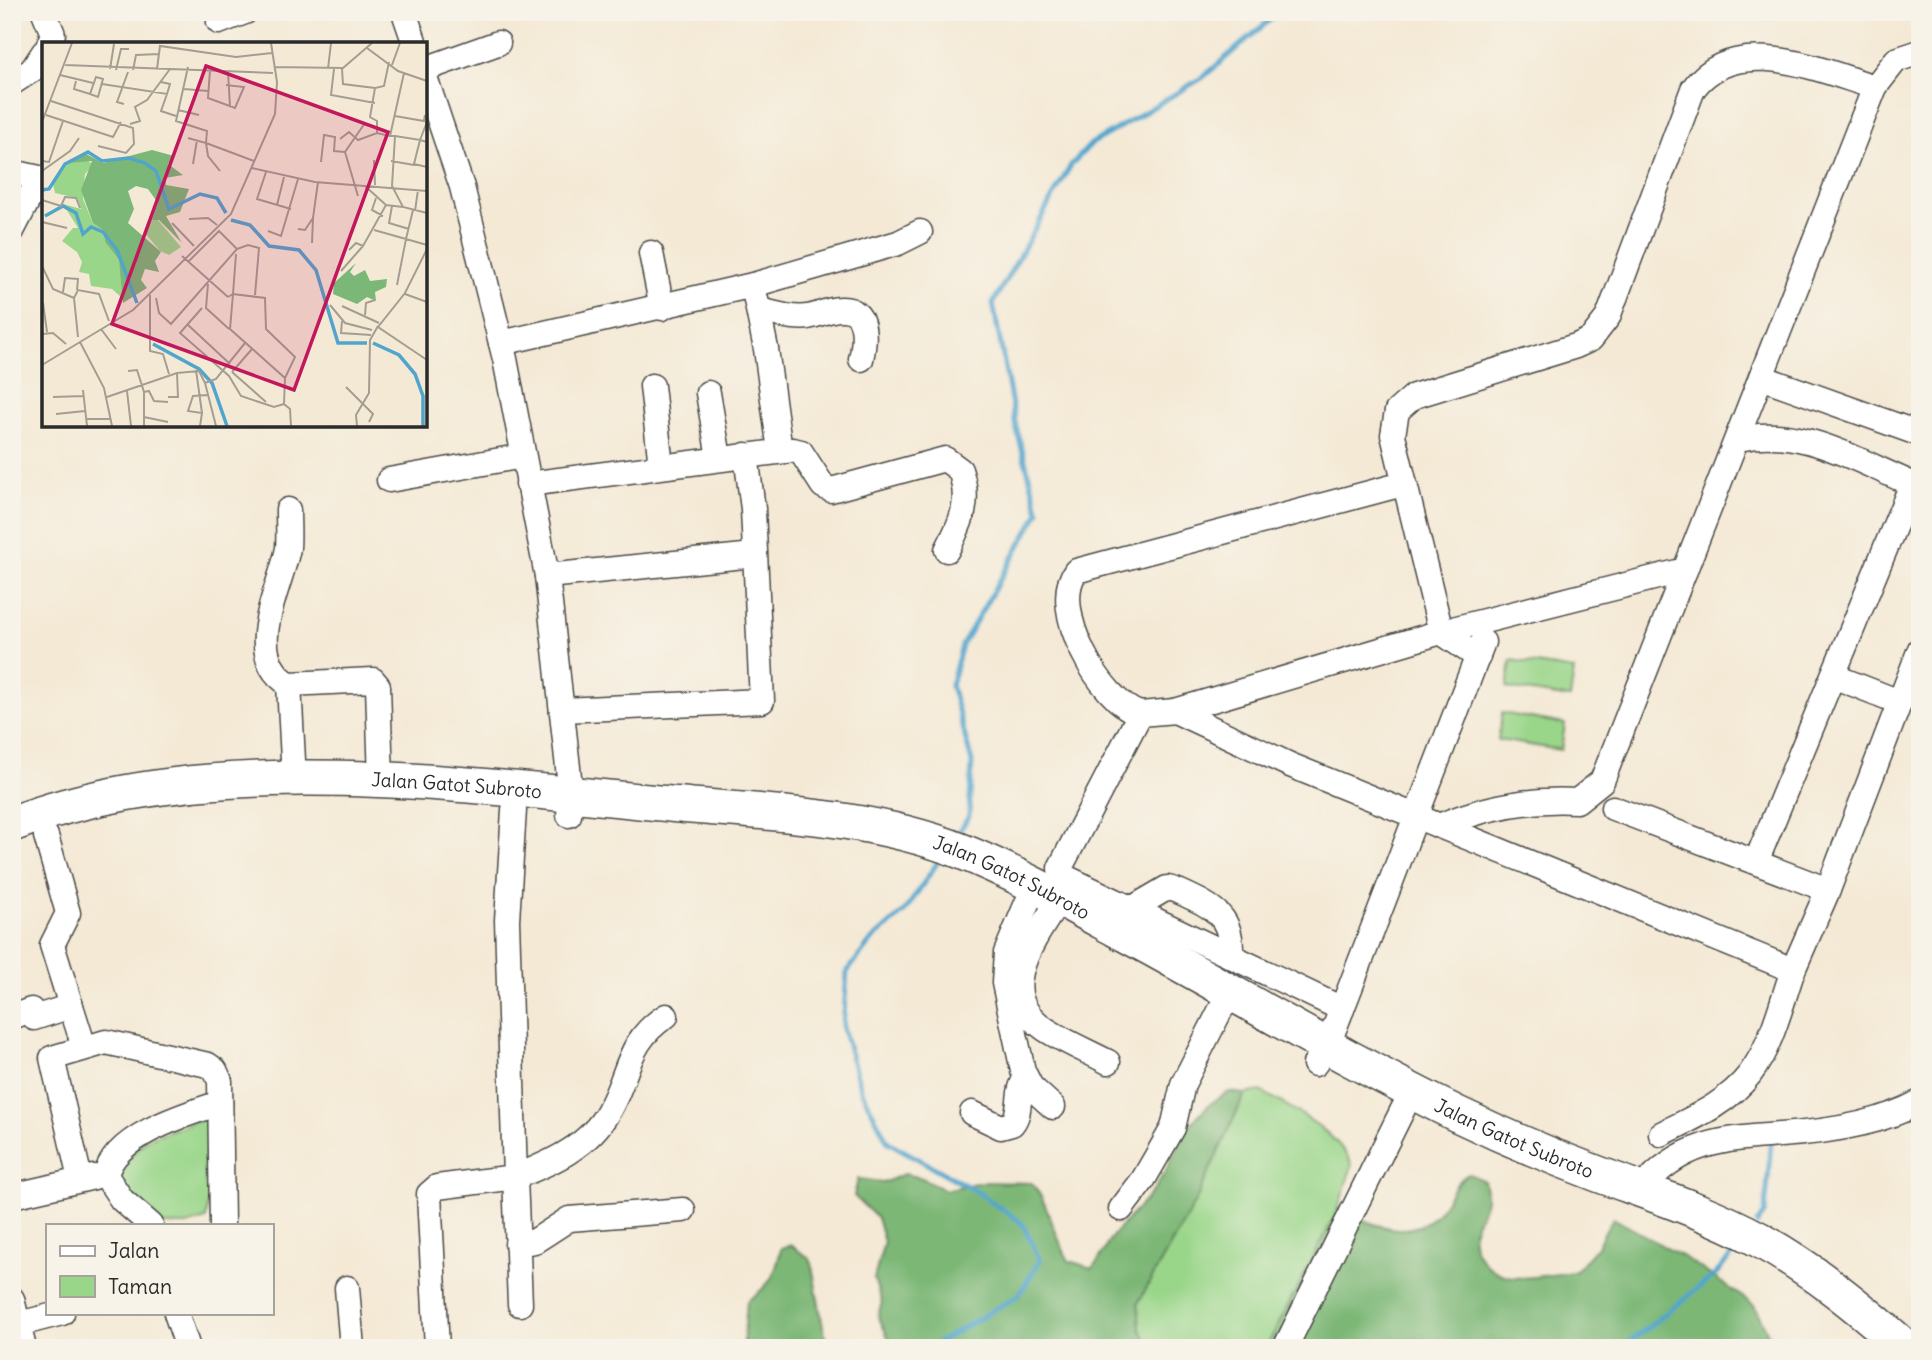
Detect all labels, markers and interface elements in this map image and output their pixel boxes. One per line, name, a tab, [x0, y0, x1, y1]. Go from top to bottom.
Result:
inset map	[42, 42, 427, 427]
street label: Jalan Gatot Subroto	[371, 767, 543, 803]
street label: Jalan Gatot Subroto	[930, 830, 1094, 924]
street label: Jalan Gatot Subroto	[1431, 1093, 1597, 1183]
legend	[46, 1224, 273, 1314]
text: Jalan	[108, 1237, 159, 1264]
text: Taman	[108, 1273, 172, 1300]

